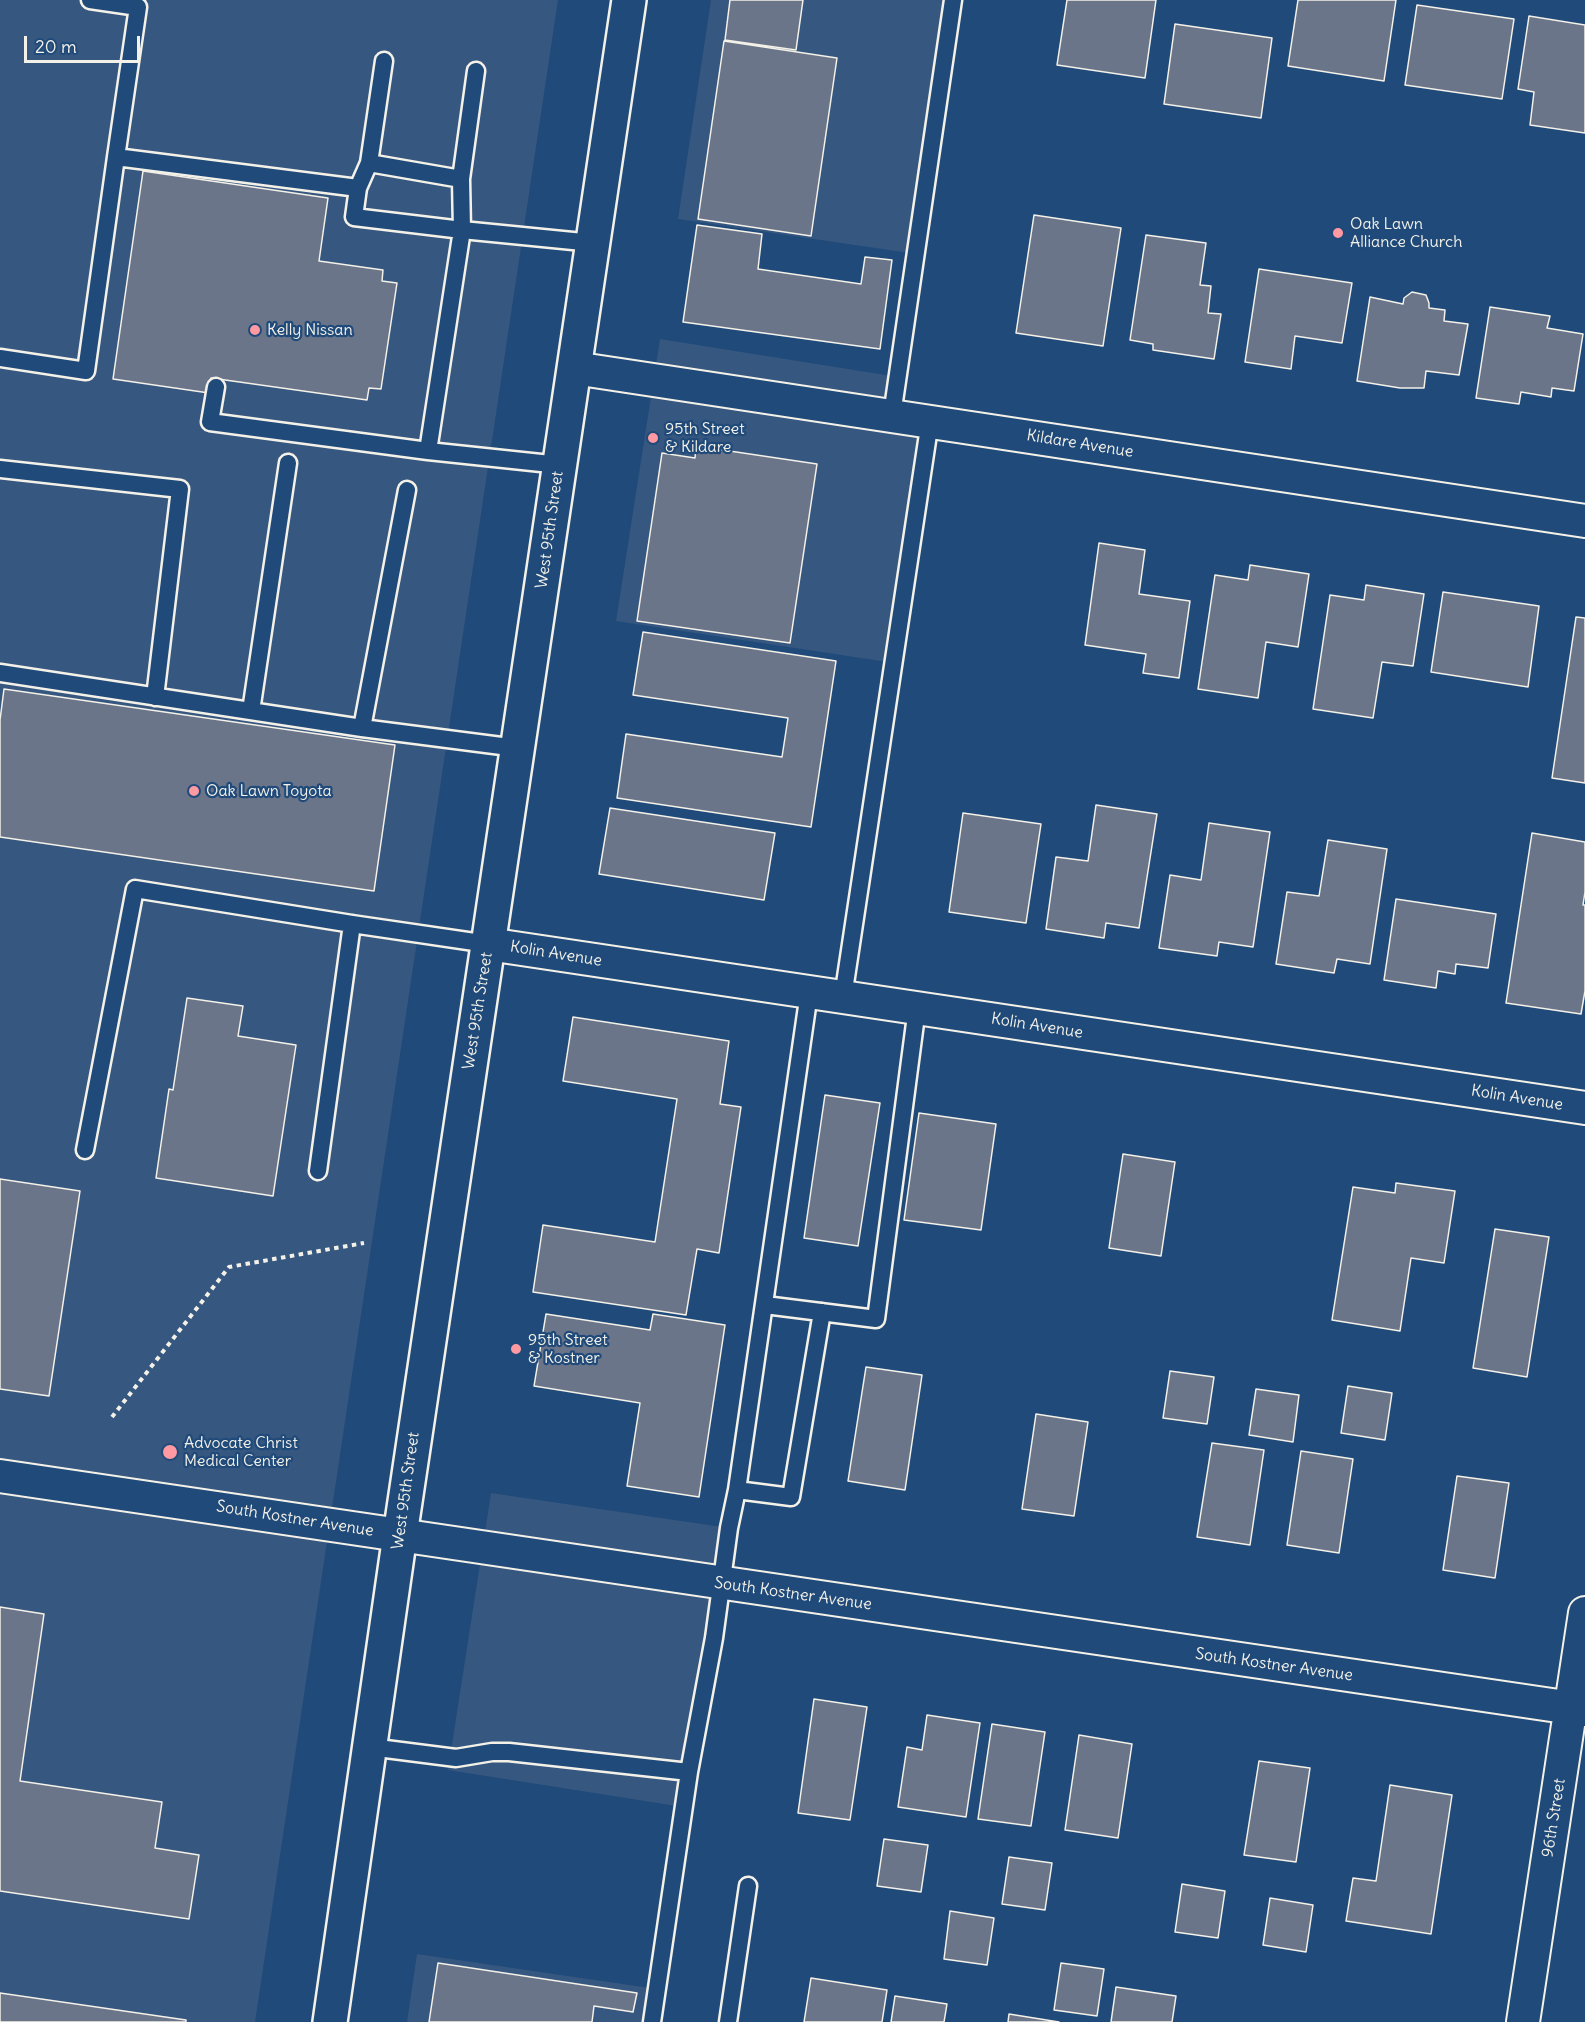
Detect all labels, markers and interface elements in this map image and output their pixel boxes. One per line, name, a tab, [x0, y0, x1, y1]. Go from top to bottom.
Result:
scale bar	[27, 24, 142, 62]
text: 20 m	[35, 35, 77, 58]
place label: Oak Lawn Alliance Church	[1350, 214, 1462, 252]
marker: Oak Lawn Alliance Church	[1331, 226, 1345, 240]
place label: Kelly Nissan	[267, 320, 353, 340]
marker: Kelly Nissan	[248, 323, 262, 337]
place label: 95th Street & Kildare	[665, 419, 745, 457]
street label: Kildare Avenue	[1025, 426, 1135, 462]
marker: 95th Street & Kildare	[646, 431, 660, 445]
street label: West 95th Street	[532, 470, 568, 590]
place label: Oak Lawn Toyota	[206, 781, 332, 801]
marker: Oak Lawn Toyota	[187, 784, 201, 798]
street label: Kolin Avenue	[509, 937, 603, 971]
street label: West 95th Street	[459, 951, 497, 1071]
street label: Kolin Avenue	[990, 1009, 1084, 1043]
street label: Kolin Avenue	[1470, 1081, 1564, 1115]
place label: 95th Street & Kostner	[528, 1330, 608, 1368]
marker: 95th Street & Kostner	[509, 1342, 523, 1356]
street label: West 95th Street	[388, 1431, 424, 1551]
place label: Advocate Christ Medical Center	[184, 1433, 298, 1471]
marker: Advocate Christ Medical Center	[161, 1443, 179, 1461]
street label: South Kostner Avenue	[215, 1497, 375, 1541]
street label: South Kostner Avenue	[713, 1573, 873, 1615]
street label: South Kostner Avenue	[1194, 1644, 1354, 1686]
street label: 96th Street	[1538, 1777, 1570, 1859]

